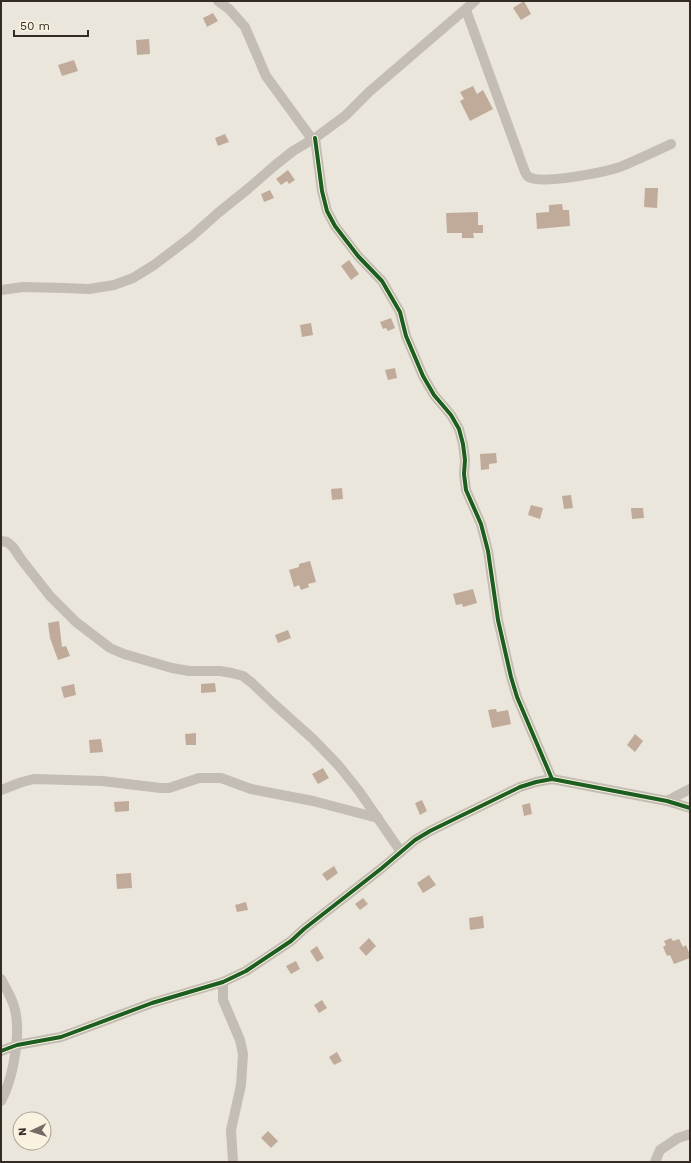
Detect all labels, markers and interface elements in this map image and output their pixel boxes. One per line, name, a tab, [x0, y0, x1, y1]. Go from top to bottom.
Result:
scale bar	[14, 12, 88, 38]
text: 50 m	[20, 19, 50, 33]
north arrow	[12, 1111, 52, 1151]
text: N	[16, 1127, 29, 1136]

